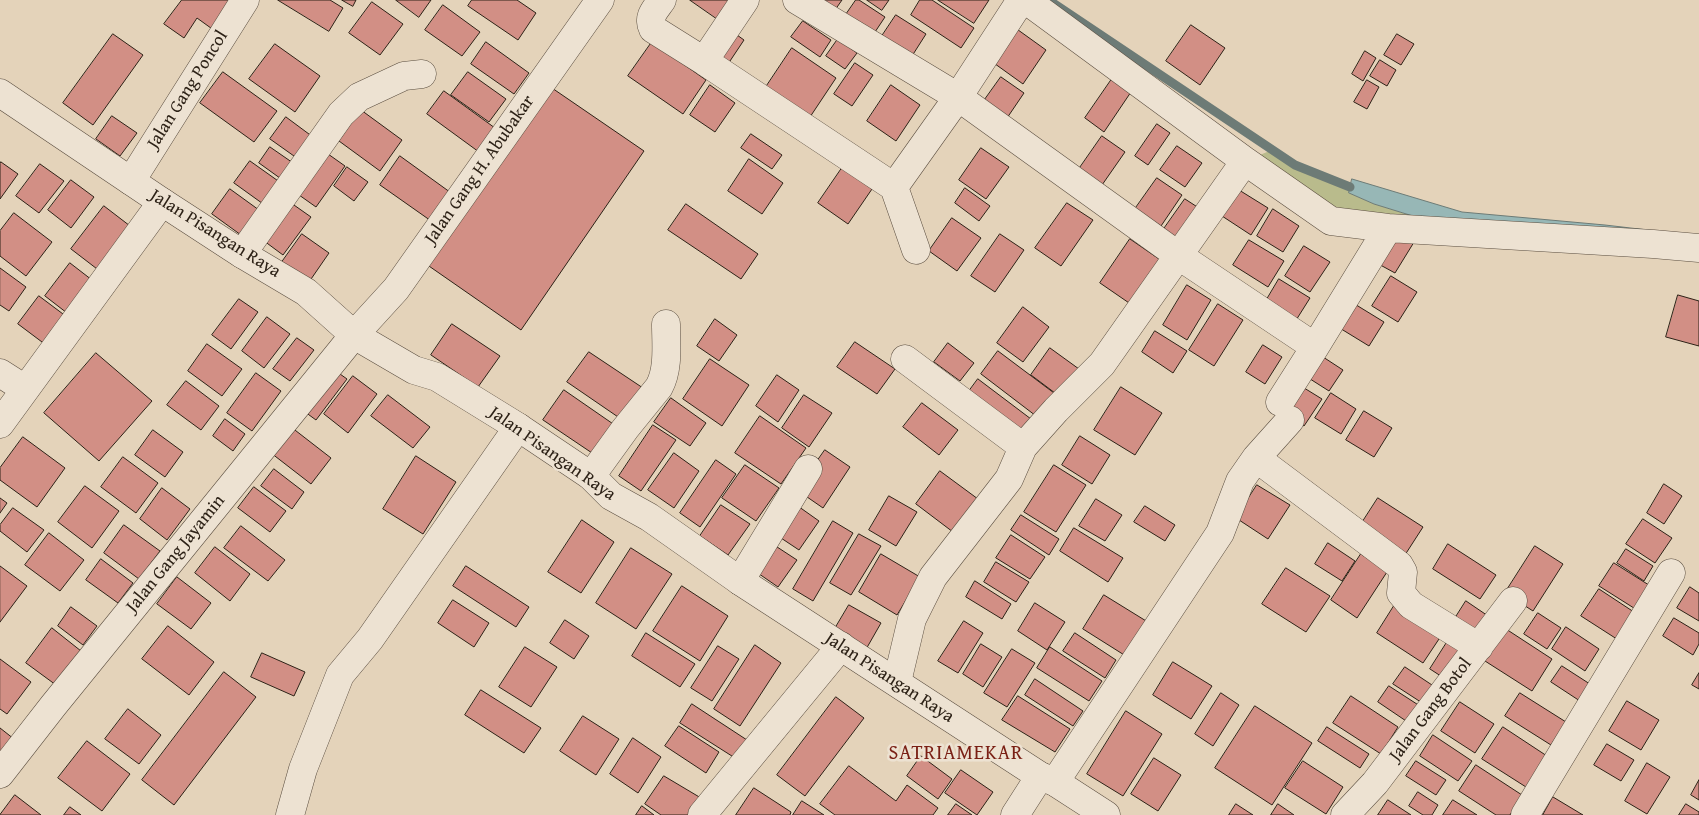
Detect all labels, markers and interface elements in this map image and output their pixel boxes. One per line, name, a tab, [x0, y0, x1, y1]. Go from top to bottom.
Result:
street label: Jalan Gang Poncol	[143, 27, 233, 153]
street label: Jalan Gang H. Abubakar	[420, 91, 540, 249]
street label: Jalan Pisangan Raya	[146, 185, 284, 283]
street label: Jalan Pisangan Raya	[484, 402, 620, 506]
street label: Jalan Gang Jayamin	[122, 491, 230, 617]
street label: Jalan Pisangan Raya	[820, 628, 958, 728]
street label: Jalan Gang Botol	[1385, 654, 1477, 766]
district label: SATRIAMEKAR	[887, 742, 1025, 766]

